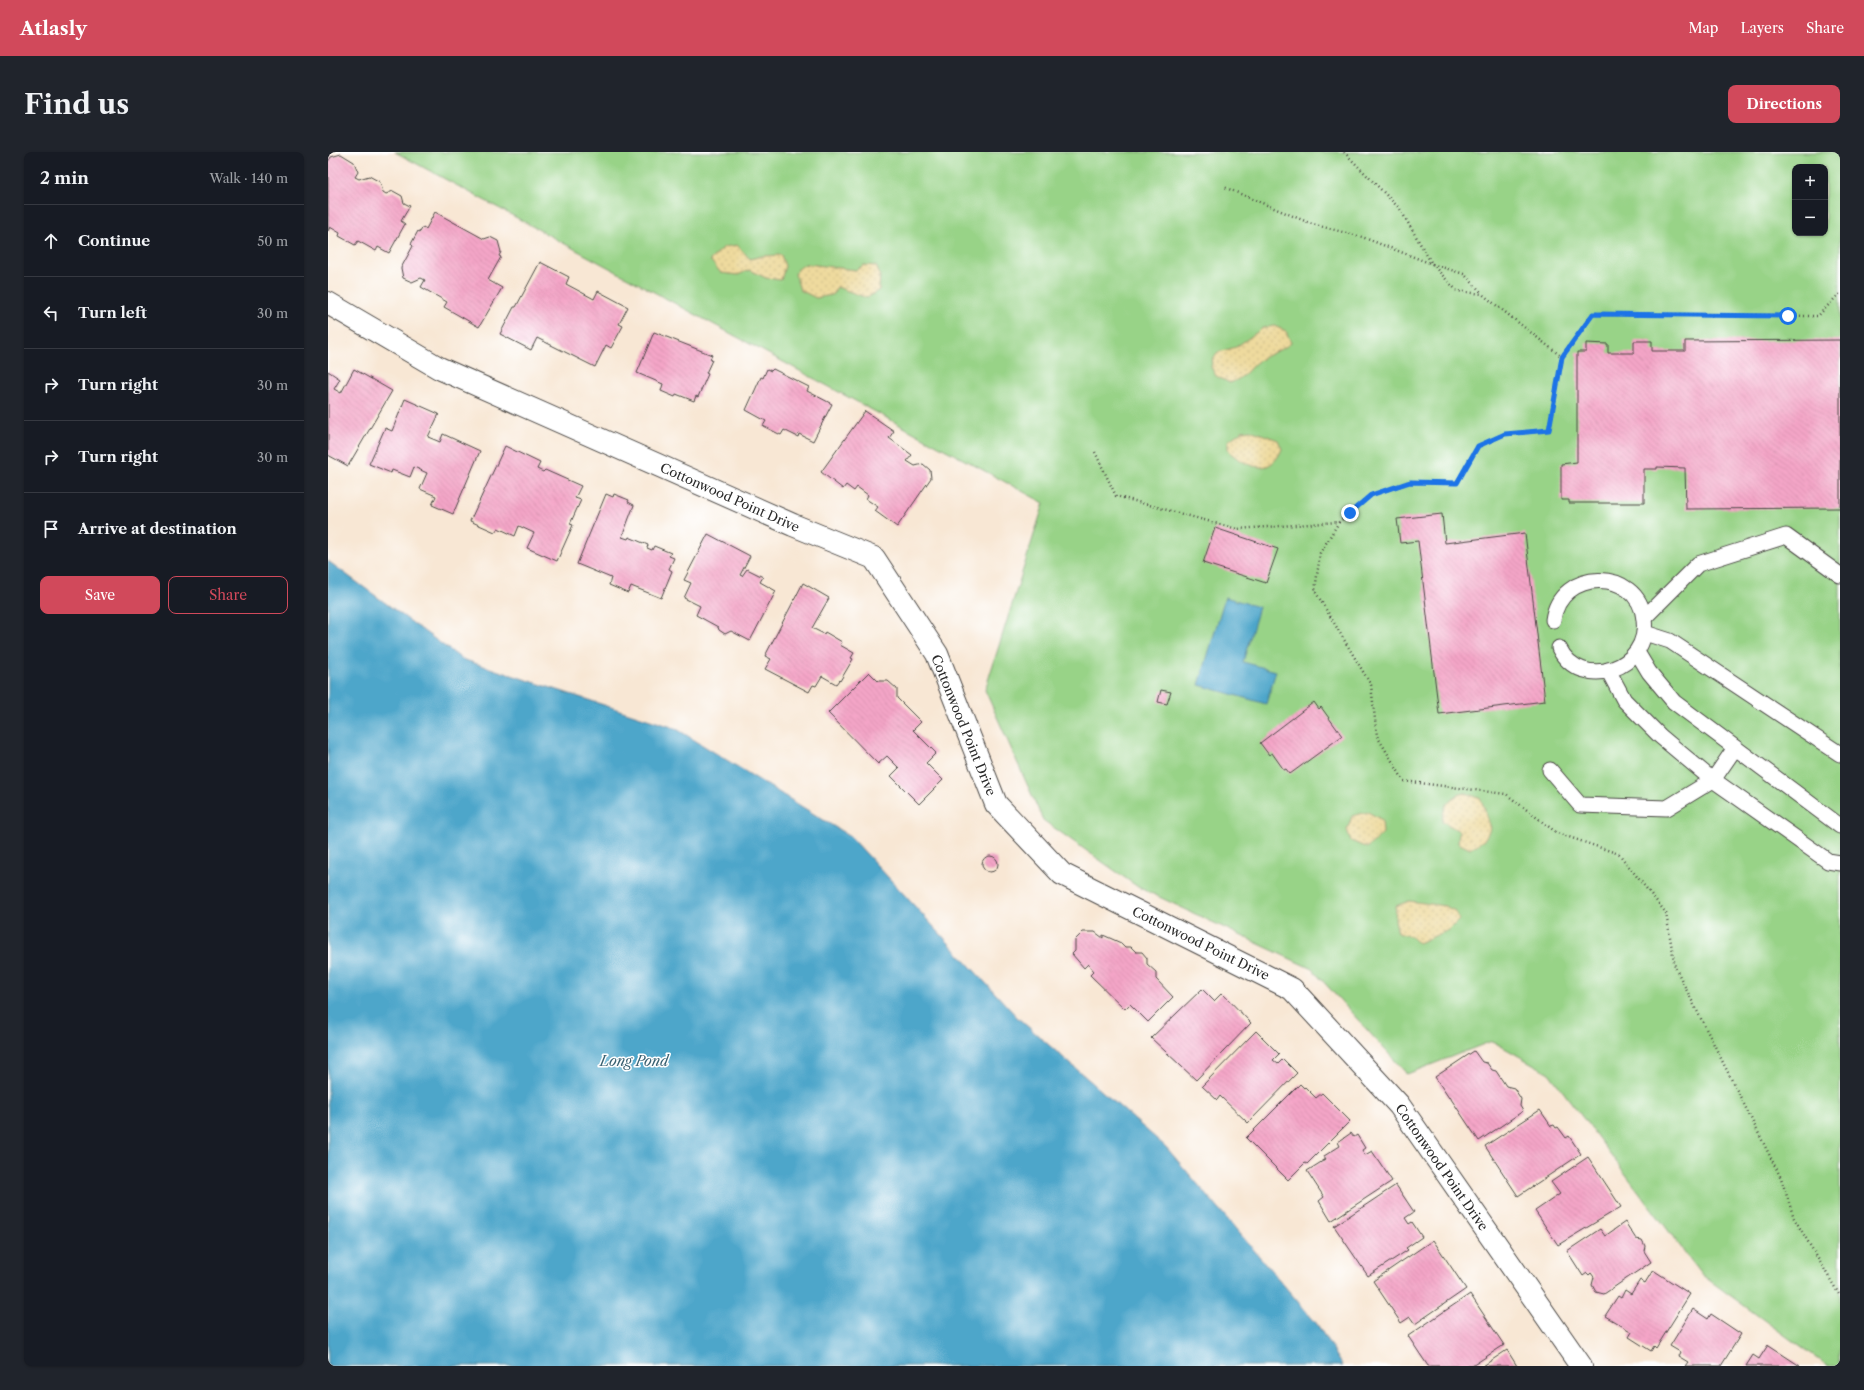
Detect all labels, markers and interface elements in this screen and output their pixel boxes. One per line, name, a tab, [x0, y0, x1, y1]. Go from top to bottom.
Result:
text: Atlasly	[20, 17, 87, 40]
text: Map	[1688, 19, 1718, 37]
text: Layers	[1740, 19, 1784, 37]
text: Share	[1806, 19, 1844, 37]
button: Directions	[1728, 85, 1840, 123]
text: Find us	[24, 87, 129, 121]
map controls	[1792, 164, 1828, 236]
button: +	[1792, 164, 1828, 200]
text: 2 min	[40, 168, 89, 188]
text: Walk · 140 m	[210, 170, 288, 186]
button: −	[1792, 200, 1828, 236]
icon: ahead	[40, 230, 62, 252]
text: Continue	[78, 231, 150, 250]
text: 50 m	[257, 233, 288, 249]
icon: left	[40, 302, 62, 324]
text: Turn left	[78, 303, 147, 322]
text: 30 m	[257, 305, 288, 321]
route start	[1779, 307, 1797, 325]
icon: right	[40, 374, 62, 396]
text: Turn right	[78, 375, 158, 394]
text: 30 m	[257, 377, 288, 393]
icon: right	[40, 446, 62, 468]
text: Turn right	[78, 447, 158, 466]
text: 30 m	[257, 449, 288, 465]
street label: Cottonwood Point Drive	[658, 459, 802, 535]
route end	[1341, 504, 1359, 522]
icon: arrive	[40, 518, 62, 540]
text: Arrive at destination	[78, 519, 237, 538]
button: Save	[40, 576, 160, 614]
button: Share	[168, 576, 288, 614]
street label: Cottonwood Point Drive	[928, 652, 1000, 798]
street label: Cottonwood Point Drive	[1130, 903, 1272, 983]
water label: Long Pond	[599, 1052, 670, 1070]
street label: Cottonwood Point Drive	[1392, 1101, 1492, 1233]

